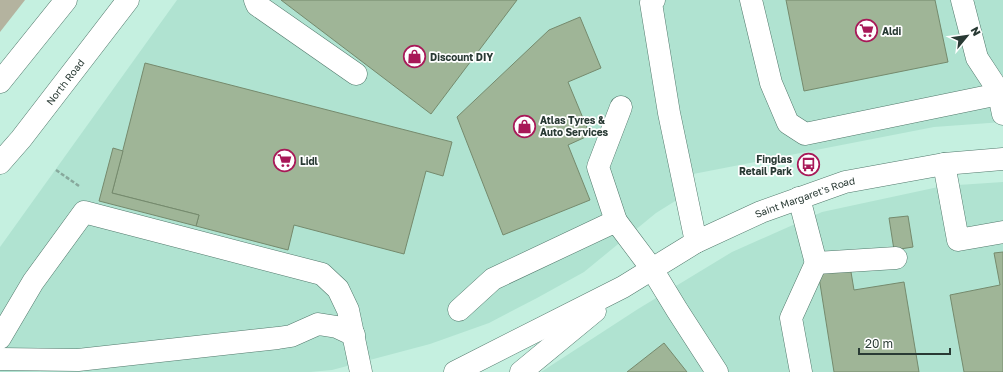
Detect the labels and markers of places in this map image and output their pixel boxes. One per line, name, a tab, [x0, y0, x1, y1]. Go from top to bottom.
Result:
supermarket icon: Aldi	[854, 18, 880, 44]
place label: Aldi	[882, 25, 901, 37]
shop icon: Discount DIY	[402, 44, 428, 70]
place label: Discount DIY	[430, 51, 493, 63]
shop icon: Atlas Tyres & Auto Services	[511, 113, 537, 139]
place label: Atlas Tyres & Auto Services	[540, 114, 609, 138]
supermarket icon: Lidl	[271, 148, 297, 174]
bus stop icon: Finglas Retail Park	[795, 152, 821, 178]
place label: Finglas Retail Park	[739, 153, 792, 177]
place label: Lidl	[300, 155, 319, 167]

